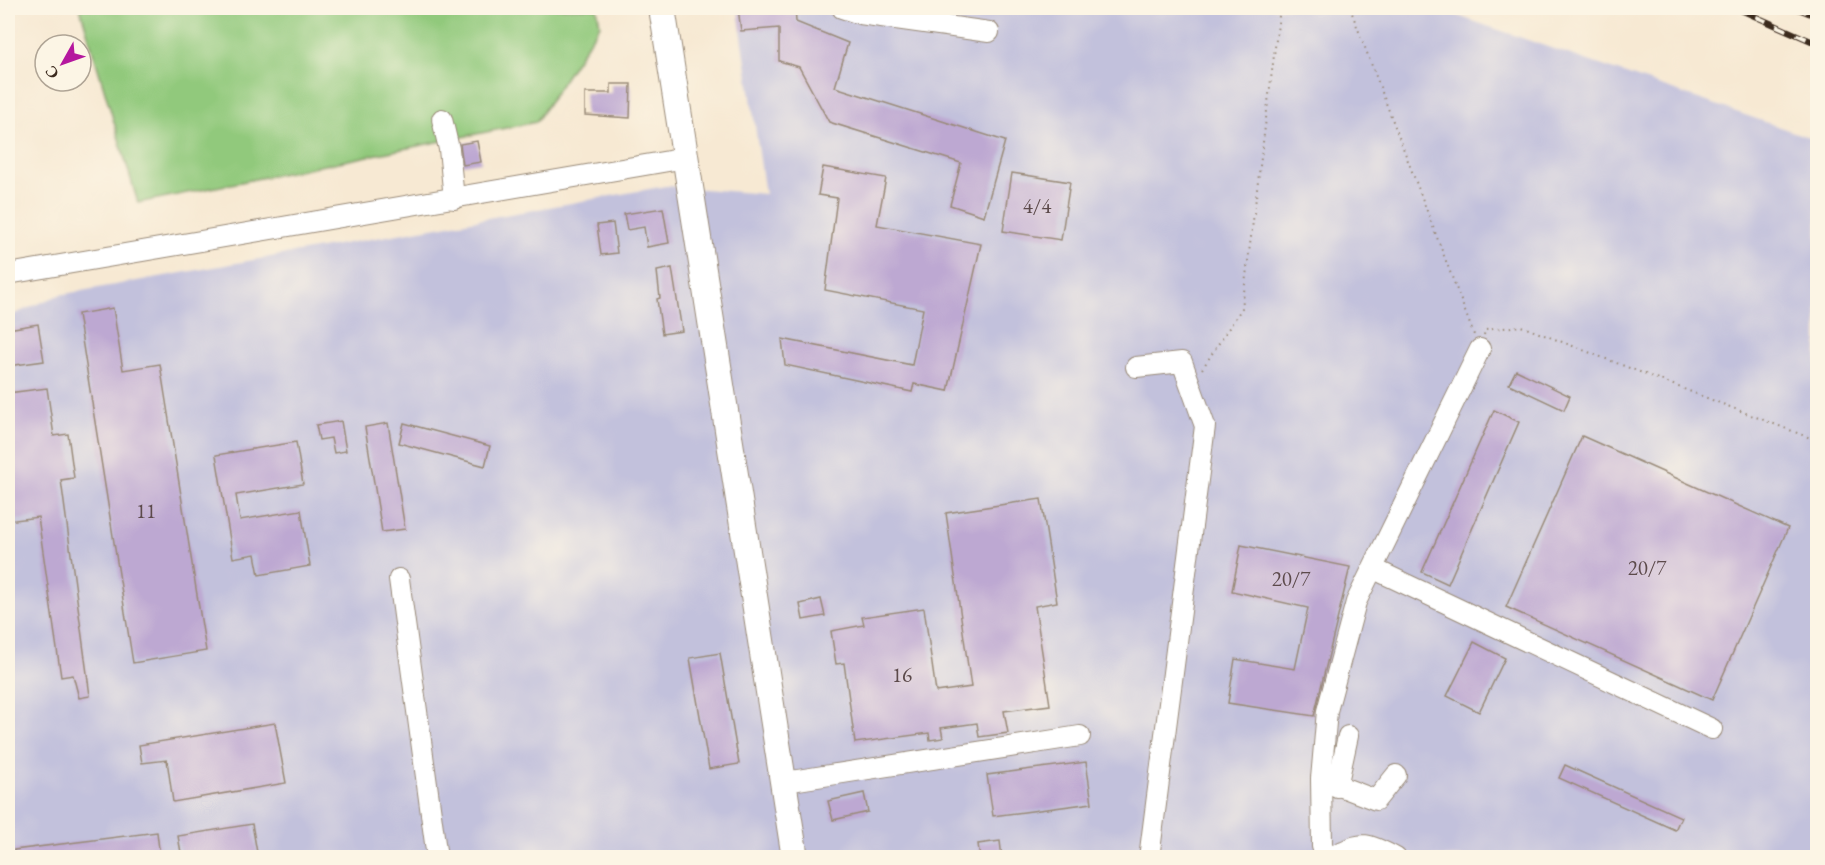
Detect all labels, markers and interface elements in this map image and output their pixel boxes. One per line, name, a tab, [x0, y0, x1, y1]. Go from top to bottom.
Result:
north arrow	[33, 33, 93, 93]
text: С	[40, 61, 64, 83]
house number: 4/4	[1023, 192, 1052, 219]
house number: 11	[136, 497, 156, 524]
house number: 20/7	[1628, 554, 1667, 581]
house number: 20/7	[1272, 565, 1311, 592]
house number: 16	[892, 661, 912, 688]

